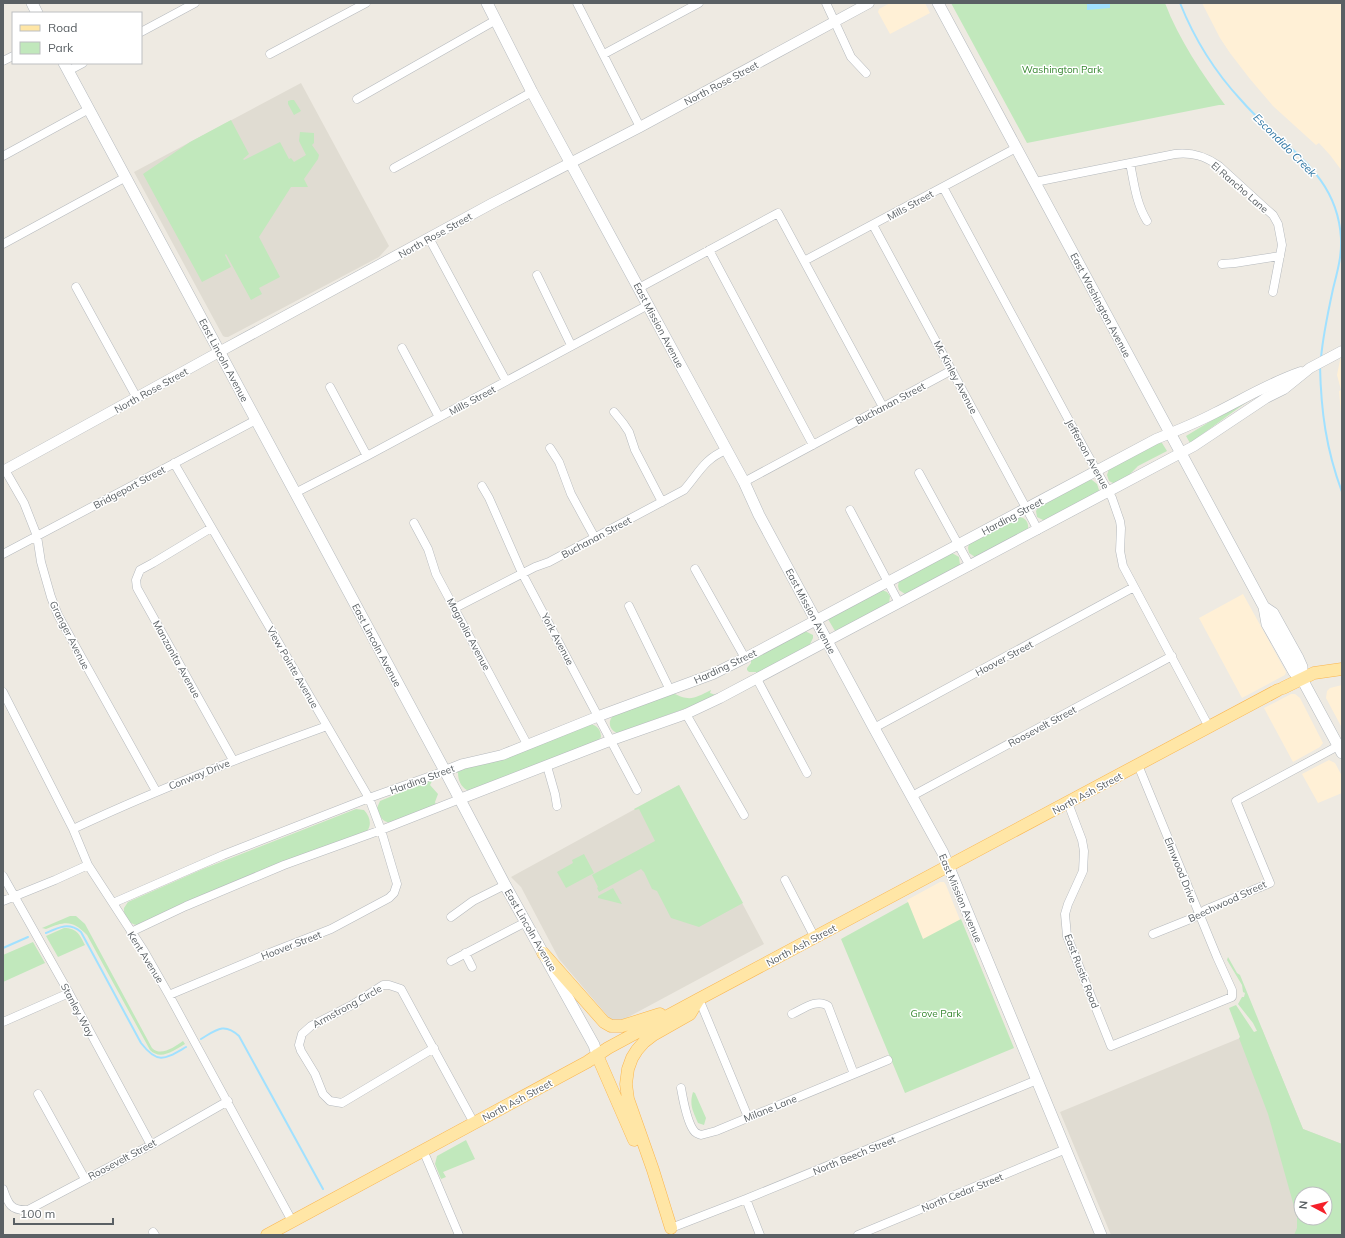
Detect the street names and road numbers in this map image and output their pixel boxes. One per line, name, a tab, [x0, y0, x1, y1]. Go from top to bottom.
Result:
street label: North Rose Street	[682, 58, 761, 108]
street label: El Rancho Lane	[1208, 159, 1271, 216]
street label: Mills Street	[885, 187, 936, 223]
street label: North Rose Street	[396, 210, 475, 261]
street label: East Washington Avenue	[1067, 251, 1134, 360]
street label: East Mission Avenue	[630, 280, 687, 370]
street label: East Lincoln Avenue	[196, 316, 251, 404]
street label: Mc Kinley Avenue	[931, 338, 980, 416]
street label: North Rose Street	[112, 365, 191, 416]
street label: Buchanan Street	[853, 379, 928, 427]
street label: Mills Street	[447, 383, 498, 418]
street label: Jefferson Avenue	[1063, 417, 1112, 492]
street label: Bridgeport Street	[91, 463, 168, 512]
street label: Harding Street	[979, 495, 1046, 538]
street label: Buchanan Street	[559, 513, 634, 561]
street label: East Mission Avenue	[782, 566, 839, 656]
street label: Magnolia Avenue	[444, 596, 493, 673]
street label: Granger Avenue	[47, 599, 92, 672]
street label: East Lincoln Avenue	[349, 601, 404, 689]
street label: York Avenue	[538, 610, 577, 668]
street label: Manzanita Avenue	[150, 618, 203, 700]
street label: View Pointe Avenue	[264, 624, 321, 711]
street label: Hoover Street	[973, 638, 1036, 679]
street label: Harding Street	[692, 646, 759, 687]
street label: Roosevelt Street	[1006, 703, 1079, 750]
street label: Conway Drive	[167, 756, 232, 793]
street label: Harding Street	[388, 762, 457, 797]
street label: North Ash Street	[1050, 769, 1125, 817]
street label: Elmwood Drive	[1161, 835, 1200, 905]
street label: East Mission Avenue	[936, 852, 985, 945]
street label: Beechwood Street	[1186, 877, 1269, 925]
street label: East Lincoln Avenue	[502, 887, 559, 974]
street label: North Ash Street	[764, 921, 839, 969]
street label: Hoover Street	[259, 928, 324, 963]
street label: Kent Avenue	[125, 929, 167, 986]
street label: East Rustic Road	[1061, 932, 1102, 1010]
street label: Stanley Way	[58, 981, 97, 1040]
street label: Armstrong Circle	[310, 982, 384, 1031]
street label: North Ash Street	[480, 1076, 555, 1124]
street label: Milane Lane	[742, 1092, 799, 1125]
street label: North Beech Street	[811, 1133, 898, 1178]
street label: Roosevelt Street	[86, 1136, 159, 1183]
street label: North Cedar Street	[919, 1170, 1005, 1215]

